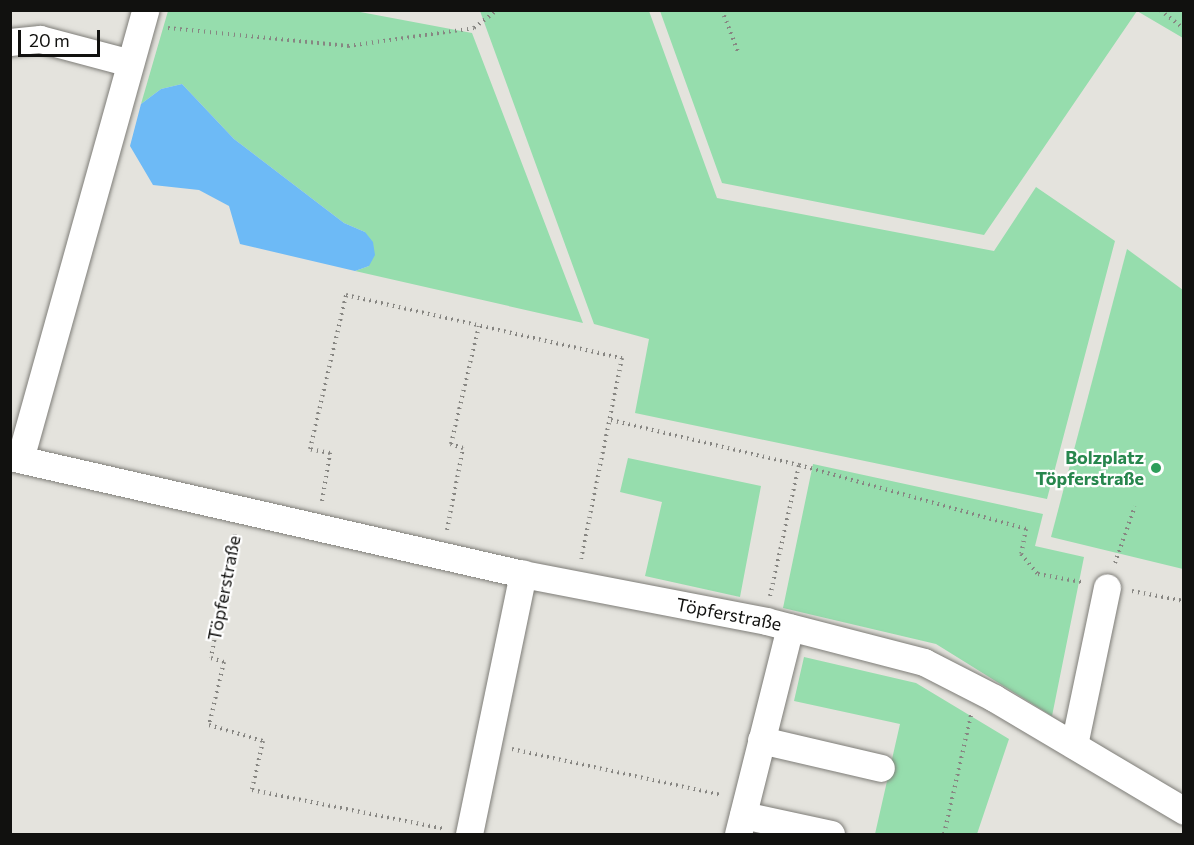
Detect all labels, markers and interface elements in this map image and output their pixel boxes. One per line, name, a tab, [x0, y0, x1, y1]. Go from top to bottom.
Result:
scale bar	[21, 18, 104, 56]
text: 20 m	[29, 29, 70, 51]
place label: Bolzplatz Töpferstraße	[1036, 447, 1144, 490]
marker: Bolzplatz Töpferstraße	[1149, 461, 1163, 475]
street label: Töpferstraße	[203, 534, 245, 642]
street label: Töpferstraße	[675, 593, 783, 635]

